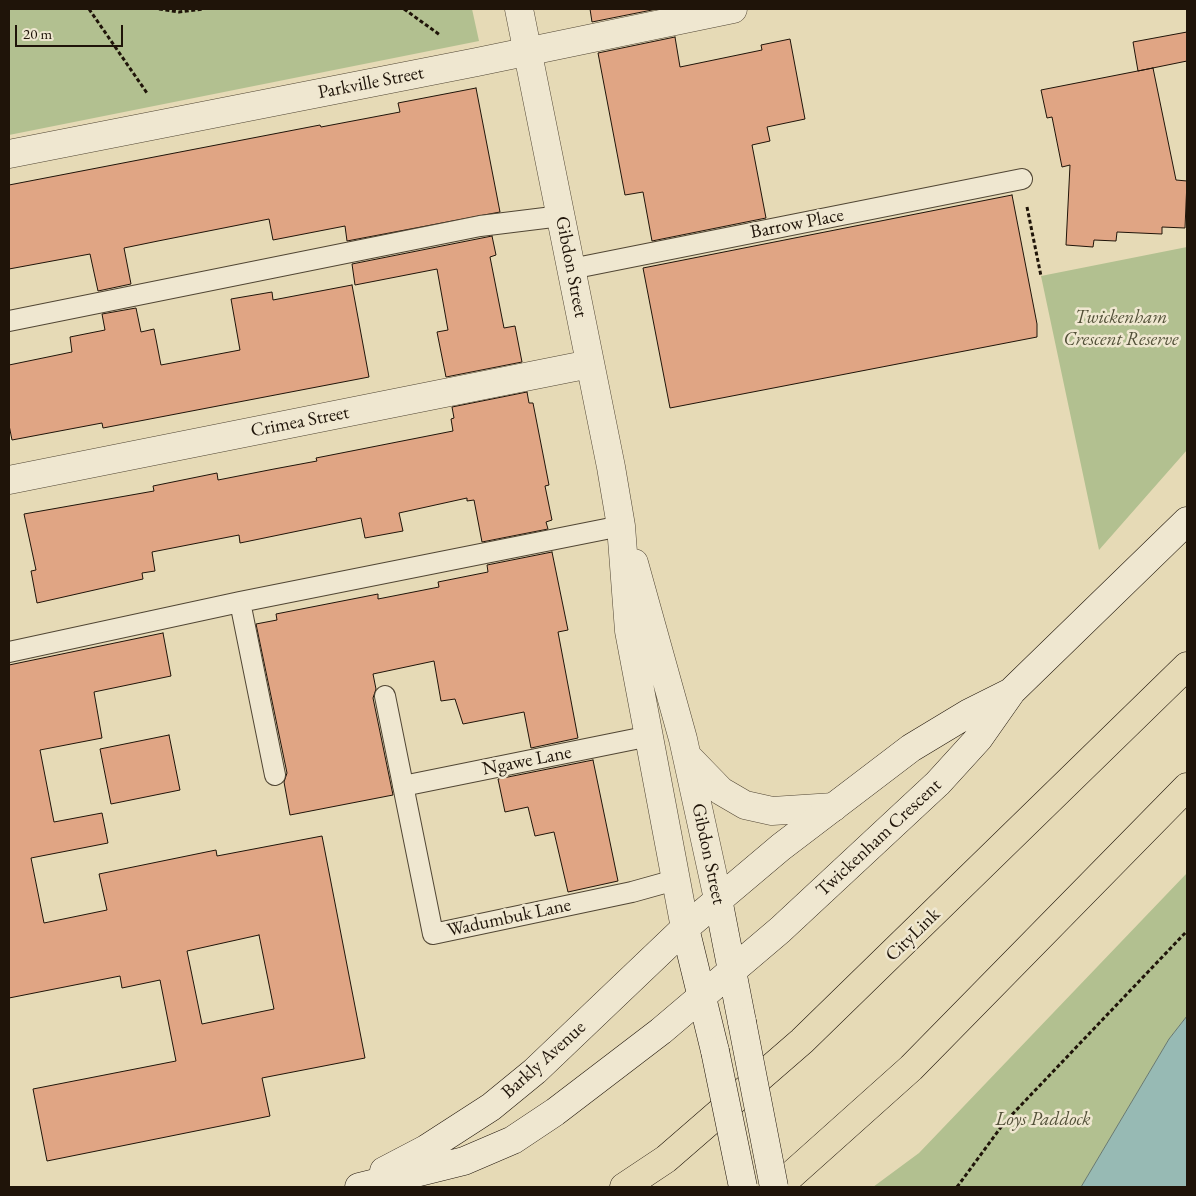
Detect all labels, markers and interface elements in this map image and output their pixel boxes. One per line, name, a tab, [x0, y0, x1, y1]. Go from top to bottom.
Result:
scale bar	[18, 15, 125, 47]
text: 20 m	[23, 24, 52, 43]
street label: Parkville Street	[316, 62, 426, 104]
street label: Barrow Place	[748, 204, 846, 244]
street label: Gibdon Street	[550, 214, 592, 320]
park label: Twickenham Crescent Reserve	[1063, 307, 1179, 351]
street label: Crimea Street	[249, 401, 351, 443]
street label: Ngawe Lane	[480, 741, 574, 781]
street label: Twickenham Crescent	[812, 774, 946, 902]
street label: Gibdon Street	[686, 801, 730, 907]
street label: Wadumbuk Lane	[445, 894, 573, 942]
street label: CityLink	[881, 903, 945, 967]
street label: Barkly Avenue	[497, 1016, 591, 1104]
park label: Loys Paddock	[995, 1109, 1091, 1131]

